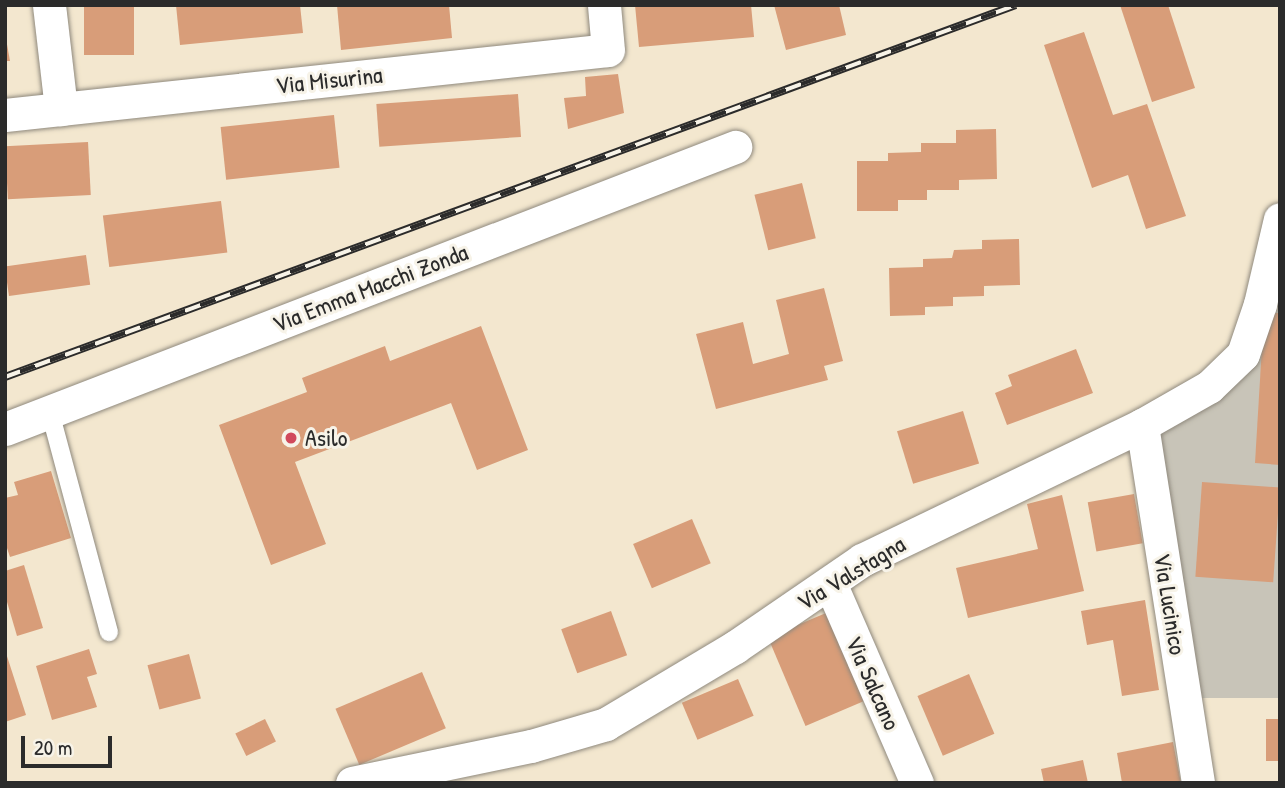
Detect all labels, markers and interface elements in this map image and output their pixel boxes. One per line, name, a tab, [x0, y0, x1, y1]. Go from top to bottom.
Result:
street label: Via Misurina	[274, 60, 384, 100]
street label: Via Emma Macchi Zonda	[268, 238, 472, 338]
place label: Asilo	[305, 424, 347, 452]
marker: Asilo	[283, 430, 299, 446]
street label: Via Valstagna	[792, 530, 910, 616]
street label: Via Lucinico	[1148, 551, 1192, 657]
street label: Via Salcano	[840, 632, 906, 734]
scale bar	[24, 722, 116, 766]
text: 20 m	[34, 733, 72, 762]

